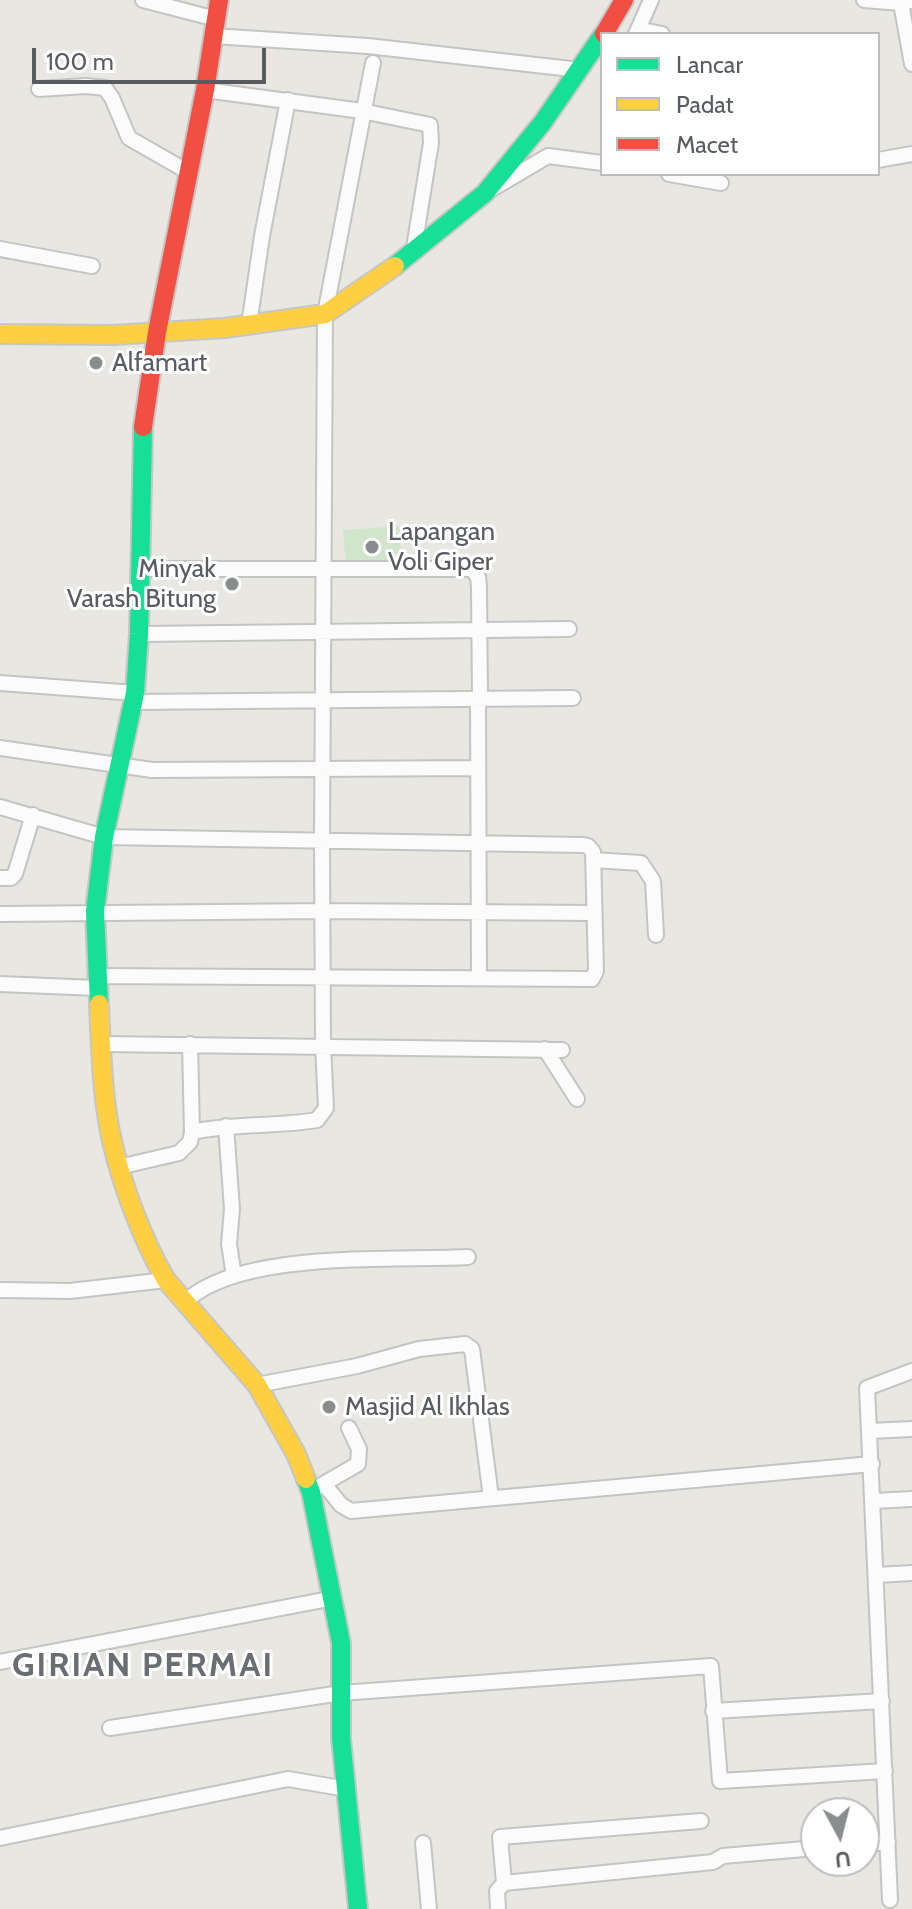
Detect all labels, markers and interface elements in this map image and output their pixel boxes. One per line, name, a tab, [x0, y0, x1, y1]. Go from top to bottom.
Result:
scale bar	[36, 32, 270, 82]
legend	[600, 32, 880, 176]
text: 100 m	[46, 47, 114, 76]
text: Lancar	[676, 50, 743, 79]
text: Padat	[676, 90, 734, 119]
text: Macet	[676, 130, 738, 159]
place label: Alfamart	[112, 347, 207, 379]
marker: Alfamart	[87, 354, 105, 372]
place label: Lapangan Voli Giper	[388, 516, 495, 578]
marker: Lapangan Voli Giper	[363, 538, 381, 556]
place label: Minyak Varash Bitung	[67, 553, 216, 614]
marker: Minyak Varash Bitung	[223, 575, 241, 593]
place label: Masjid Al Ikhlas	[345, 1391, 510, 1423]
marker: Masjid Al Ikhlas	[320, 1398, 338, 1416]
district label: GIRIAN PERMAI	[12, 1646, 274, 1686]
north arrow	[800, 1797, 880, 1877]
text: U	[833, 1845, 852, 1874]

